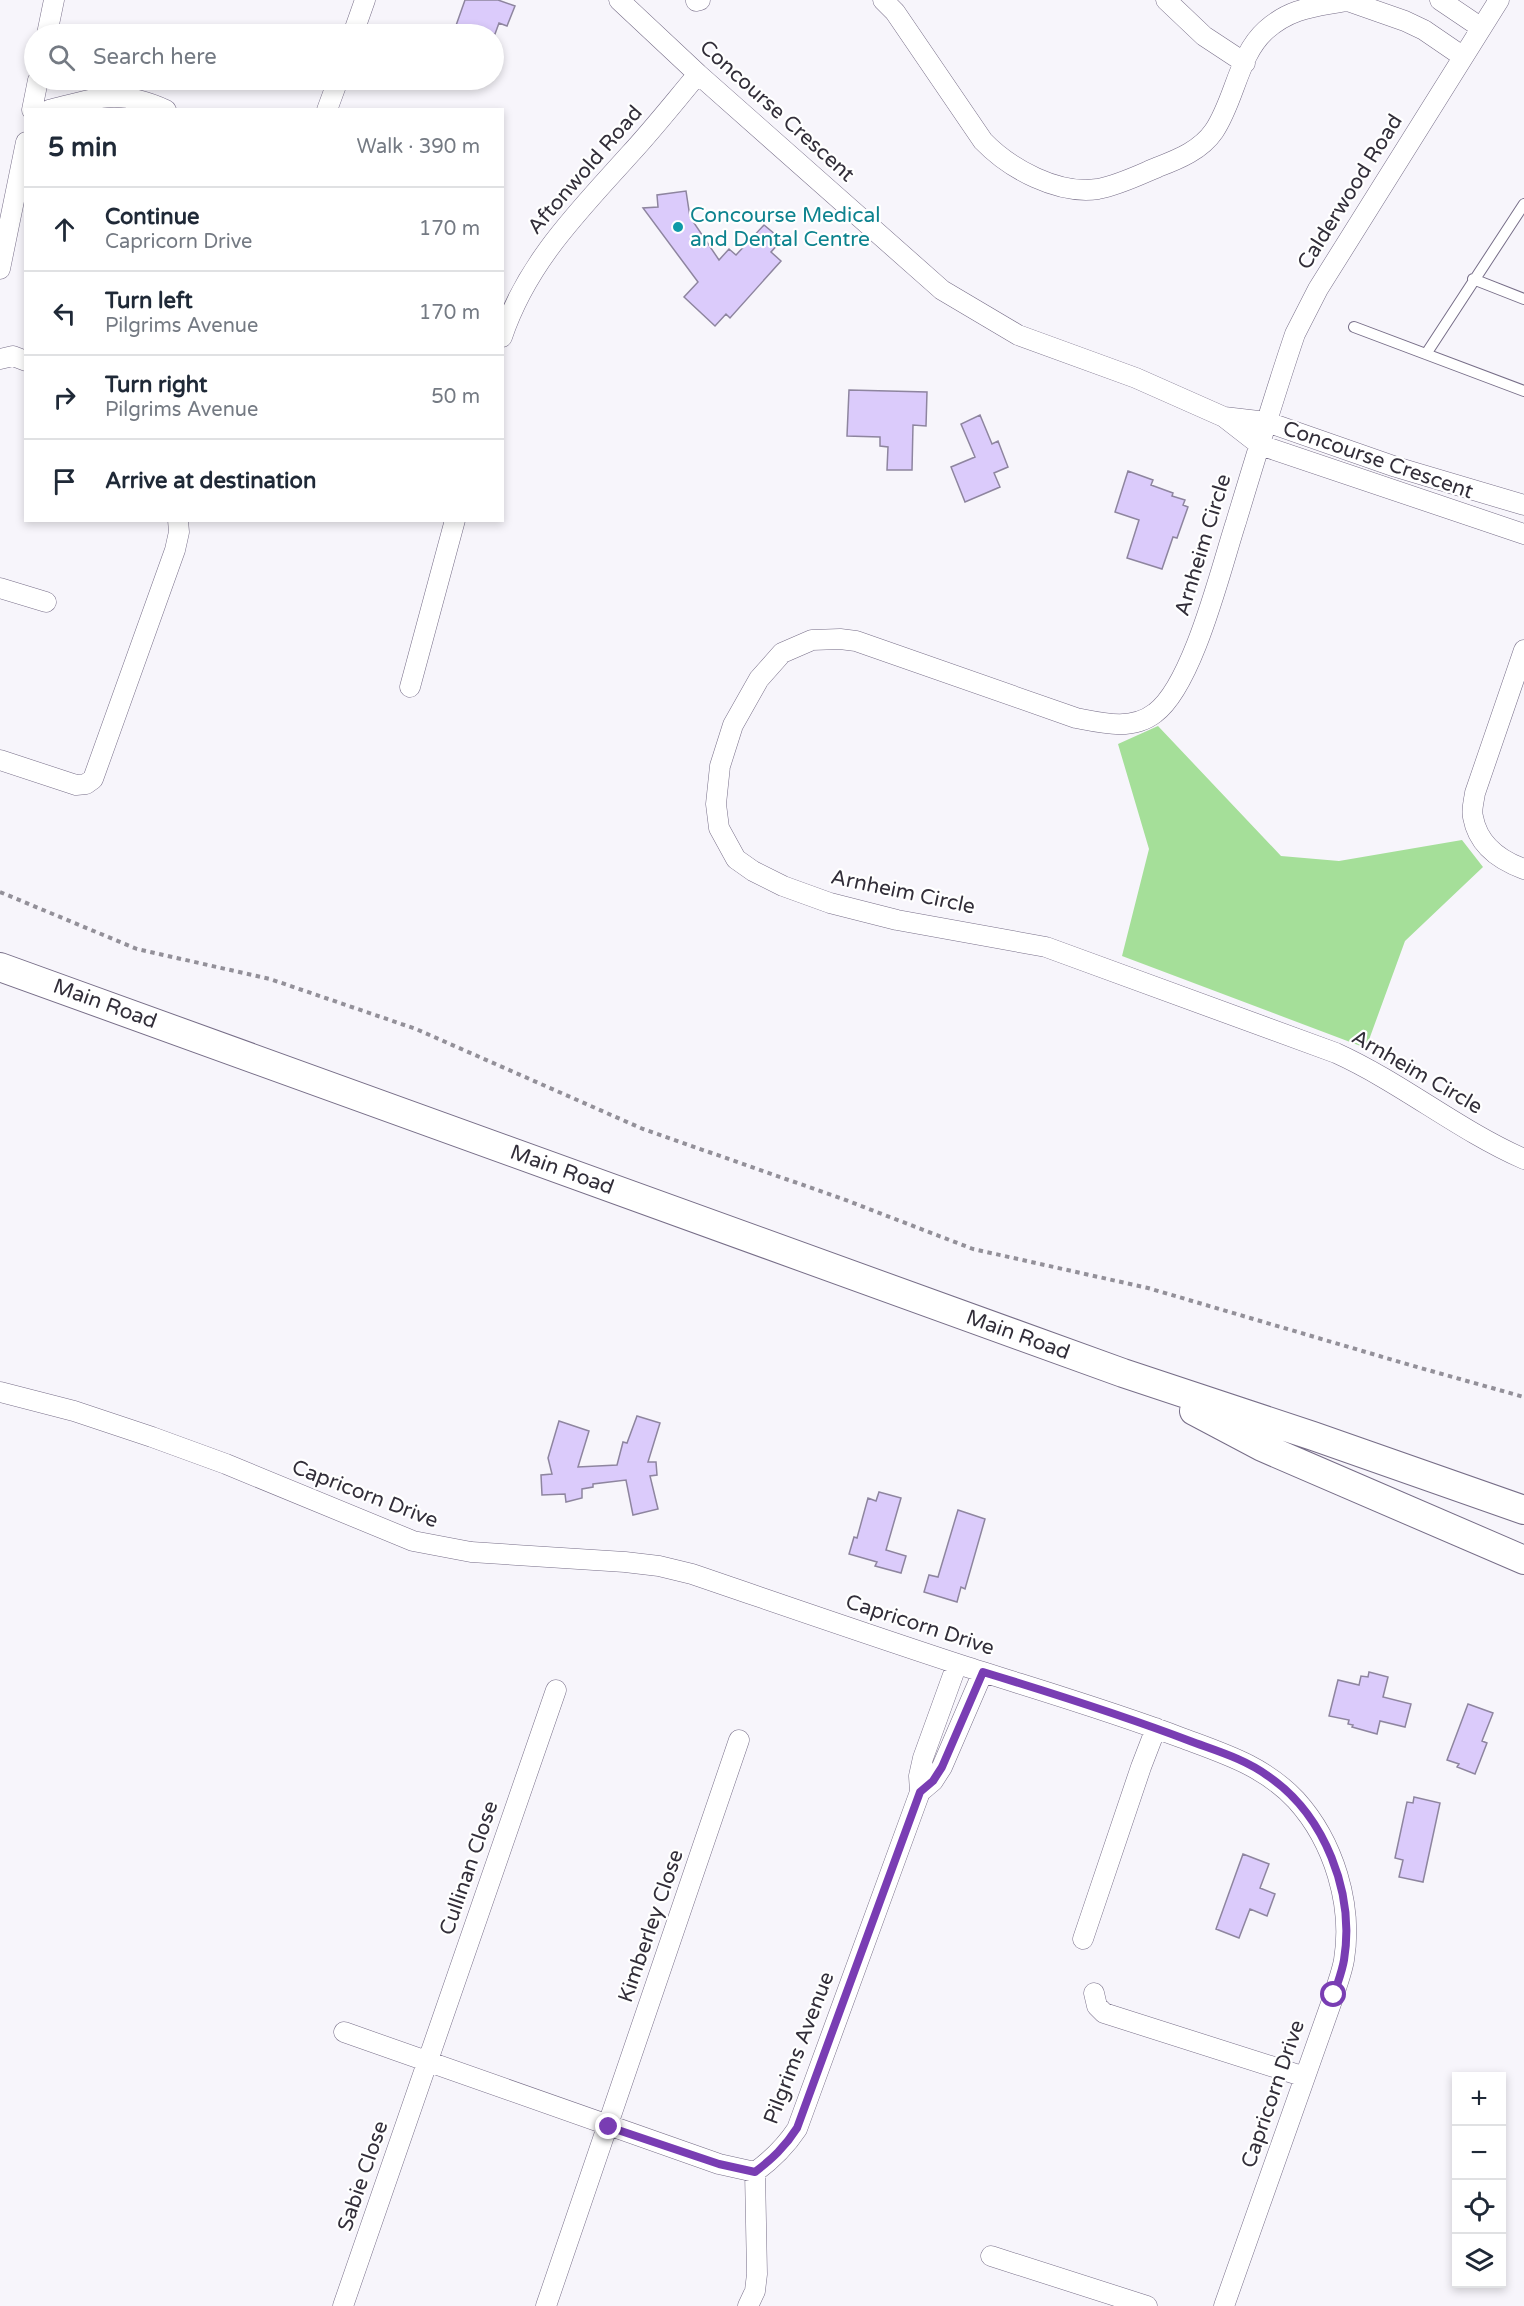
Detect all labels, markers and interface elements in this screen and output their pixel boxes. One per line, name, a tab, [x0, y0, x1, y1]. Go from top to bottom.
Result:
search box	[24, 24, 504, 90]
street label: Concourse Crescent	[694, 35, 860, 187]
icon: search	[45, 41, 78, 74]
text: Search here	[93, 44, 217, 70]
street label: Aftonwold Road	[522, 101, 648, 239]
street label: Calderwood Road	[1292, 110, 1408, 274]
text: 5 min	[48, 132, 117, 163]
text: Walk · 390 m	[357, 135, 480, 159]
place label: Concourse Medical and Dental Centre	[690, 203, 881, 252]
text: Continue	[105, 204, 200, 230]
icon: ahead	[48, 213, 81, 246]
text: 170 m	[419, 217, 480, 241]
marker: Concourse Medical and Dental Centre	[671, 220, 685, 234]
text: Capricorn Drive	[105, 230, 252, 254]
text: Turn left	[105, 288, 193, 314]
icon: left	[48, 297, 81, 330]
text: 170 m	[419, 301, 480, 325]
text: Pilgrims Avenue	[105, 314, 258, 338]
text: Turn right	[105, 372, 207, 398]
icon: right	[48, 381, 81, 414]
text: 50 m	[431, 385, 480, 409]
text: Pilgrims Avenue	[105, 398, 258, 422]
street label: Concourse Crescent	[1280, 416, 1476, 504]
icon: arrive	[48, 465, 81, 498]
text: Arrive at destination	[105, 468, 316, 494]
street label: Arnheim Circle	[1170, 471, 1236, 619]
street label: Arnheim Circle	[829, 865, 978, 920]
street label: Main Road	[50, 974, 160, 1034]
street label: Arnheim Circle	[1347, 1024, 1487, 1120]
street label: Main Road	[507, 1140, 617, 1200]
street label: Main Road	[963, 1305, 1073, 1365]
street label: Capricorn Drive	[288, 1455, 442, 1533]
street label: Capricorn Drive	[843, 1589, 998, 1661]
street label: Cullinan Close	[434, 1798, 504, 1938]
street label: Kimberley Close	[613, 1846, 689, 2006]
street label: Pilgrims Avenue	[758, 1968, 840, 2128]
route start	[1320, 1981, 1346, 2007]
street label: Capricorn Drive	[1236, 2017, 1310, 2171]
map controls	[1452, 2072, 1506, 2288]
button: +	[1452, 2072, 1506, 2126]
route end	[595, 2113, 621, 2139]
street label: Sabie Close	[332, 2117, 394, 2234]
button: −	[1452, 2126, 1506, 2180]
button: locate	[1452, 2180, 1506, 2234]
button: layers	[1452, 2234, 1506, 2288]

